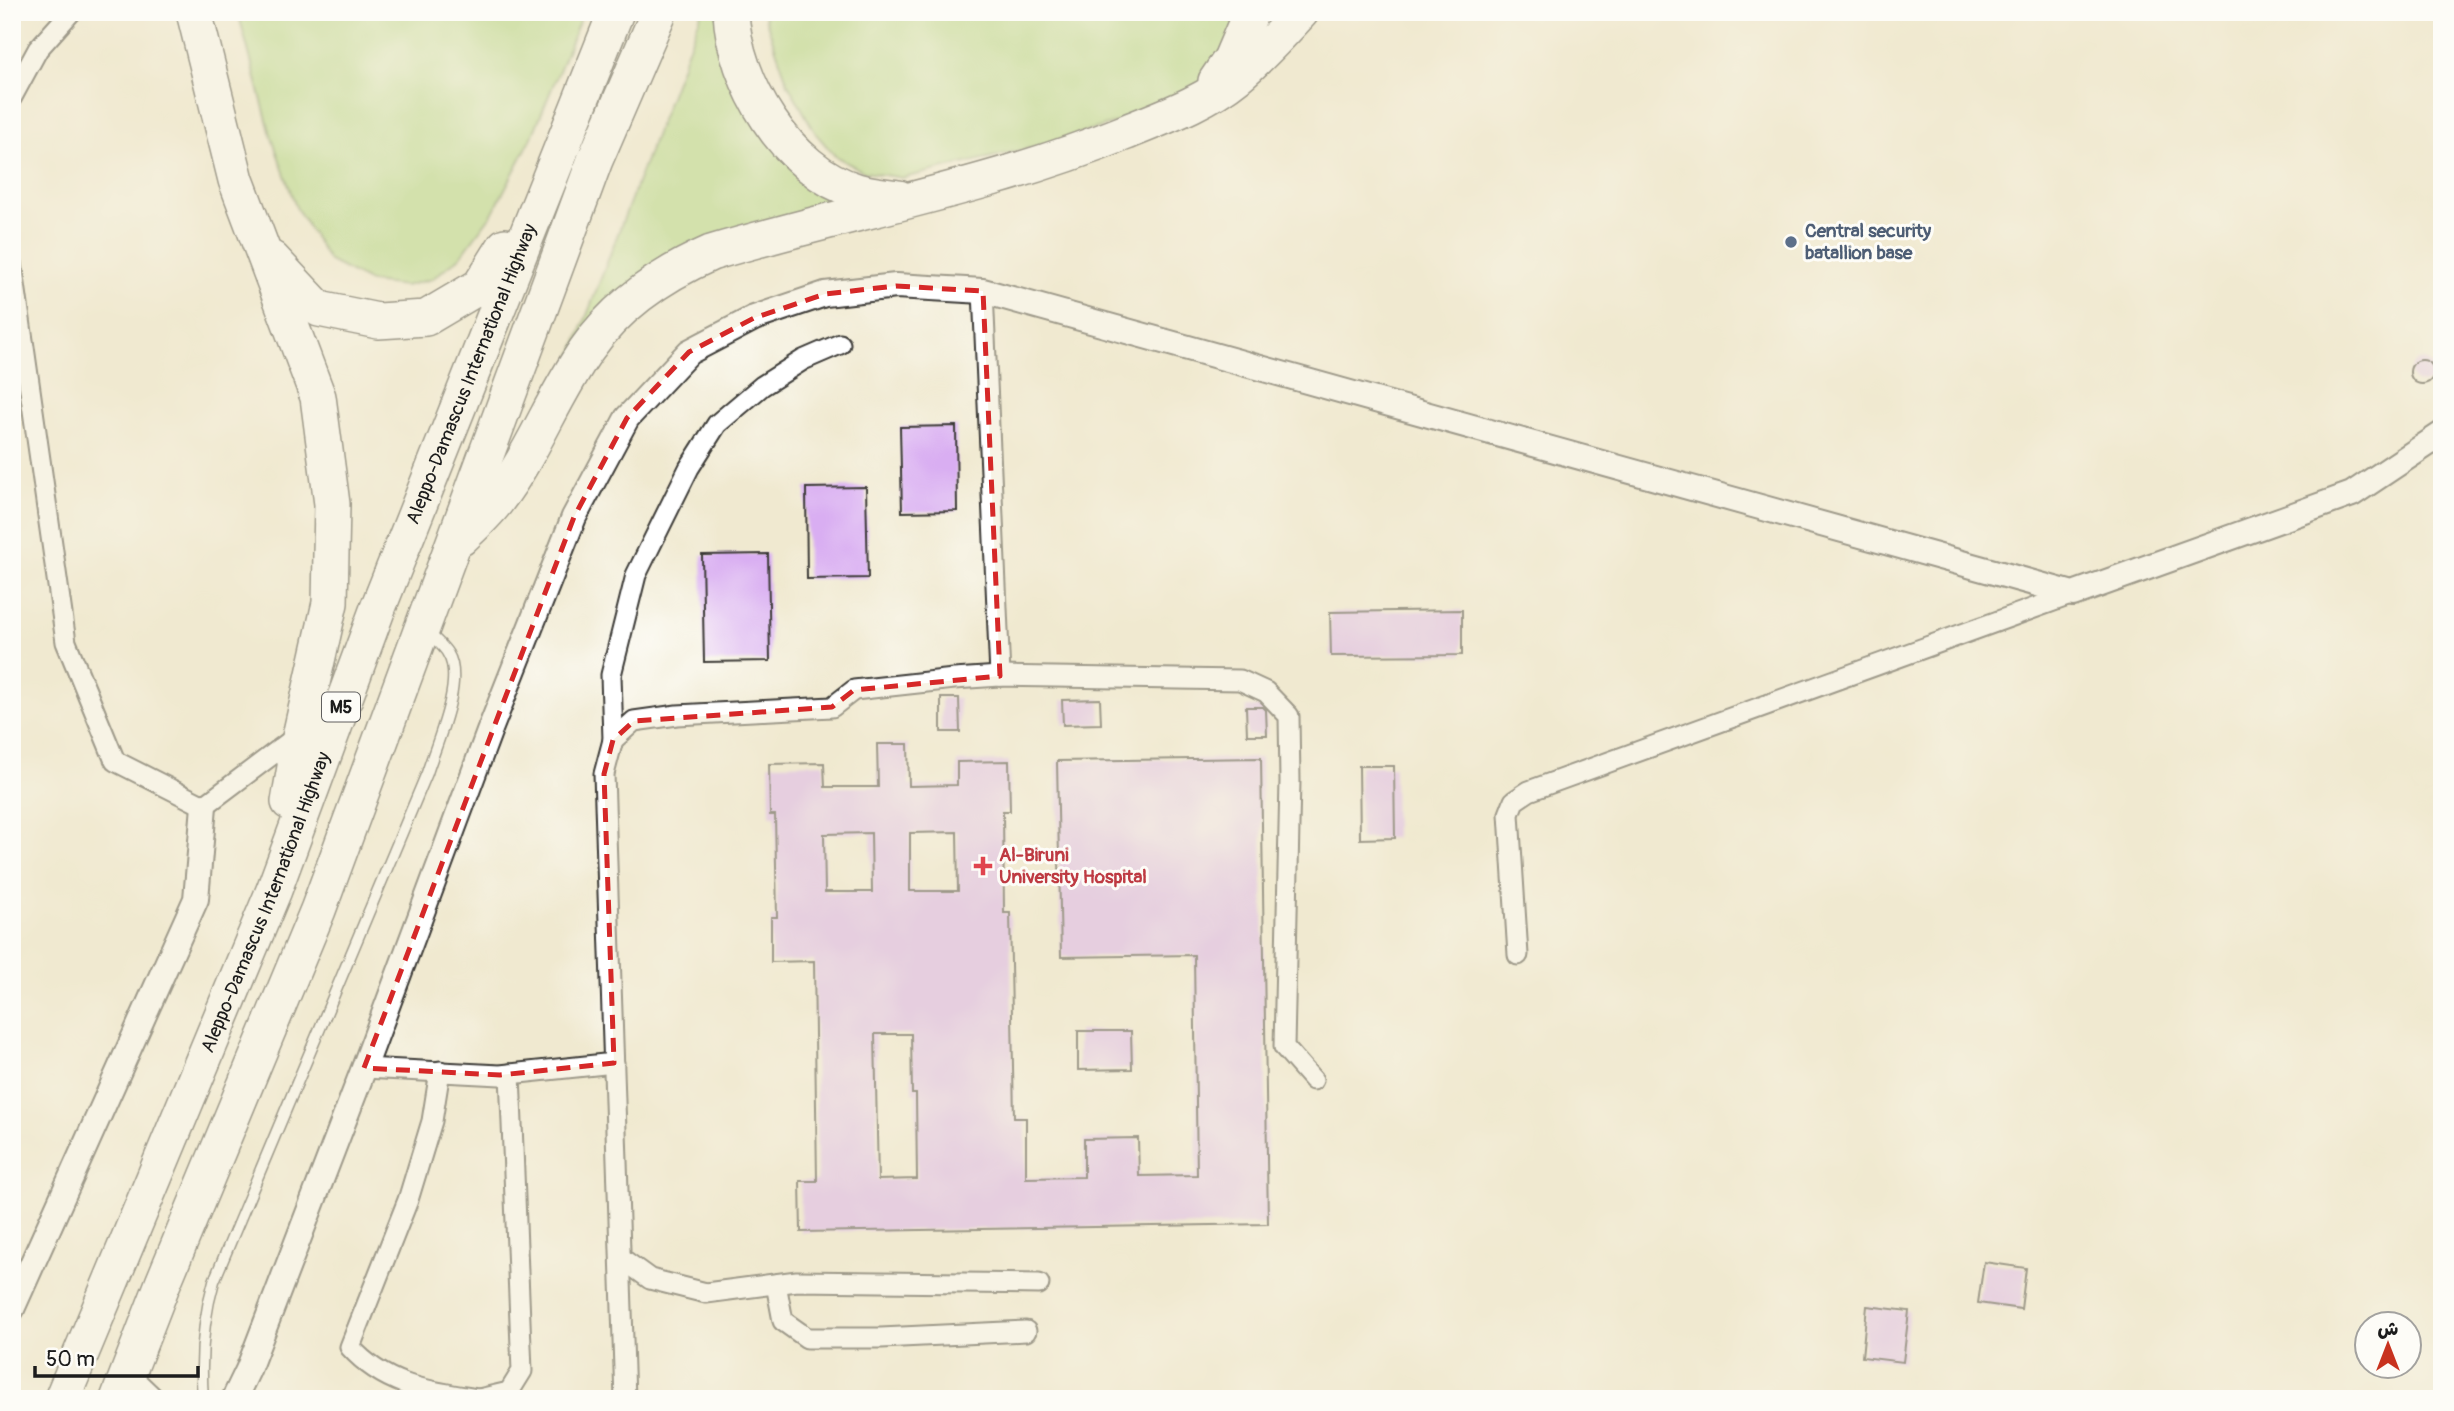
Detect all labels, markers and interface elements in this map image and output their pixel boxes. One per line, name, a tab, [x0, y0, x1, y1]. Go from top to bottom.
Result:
place label: Central security batallion base	[1805, 219, 1932, 265]
street label: Aleppo-Damascus International Highway	[401, 220, 542, 528]
marker: Central security batallion base	[1783, 234, 1799, 250]
road number: M5	[322, 692, 360, 722]
street label: Aleppo-Damascus International Highway	[196, 749, 336, 1056]
place label: Al-Biruni University Hospital	[999, 843, 1147, 889]
marker: Al-Biruni University Hospital	[973, 856, 993, 876]
north arrow	[2352, 1310, 2422, 1380]
text: ش	[2378, 1317, 2399, 1341]
scale bar	[35, 1334, 198, 1378]
text: 50 m	[46, 1346, 95, 1373]

